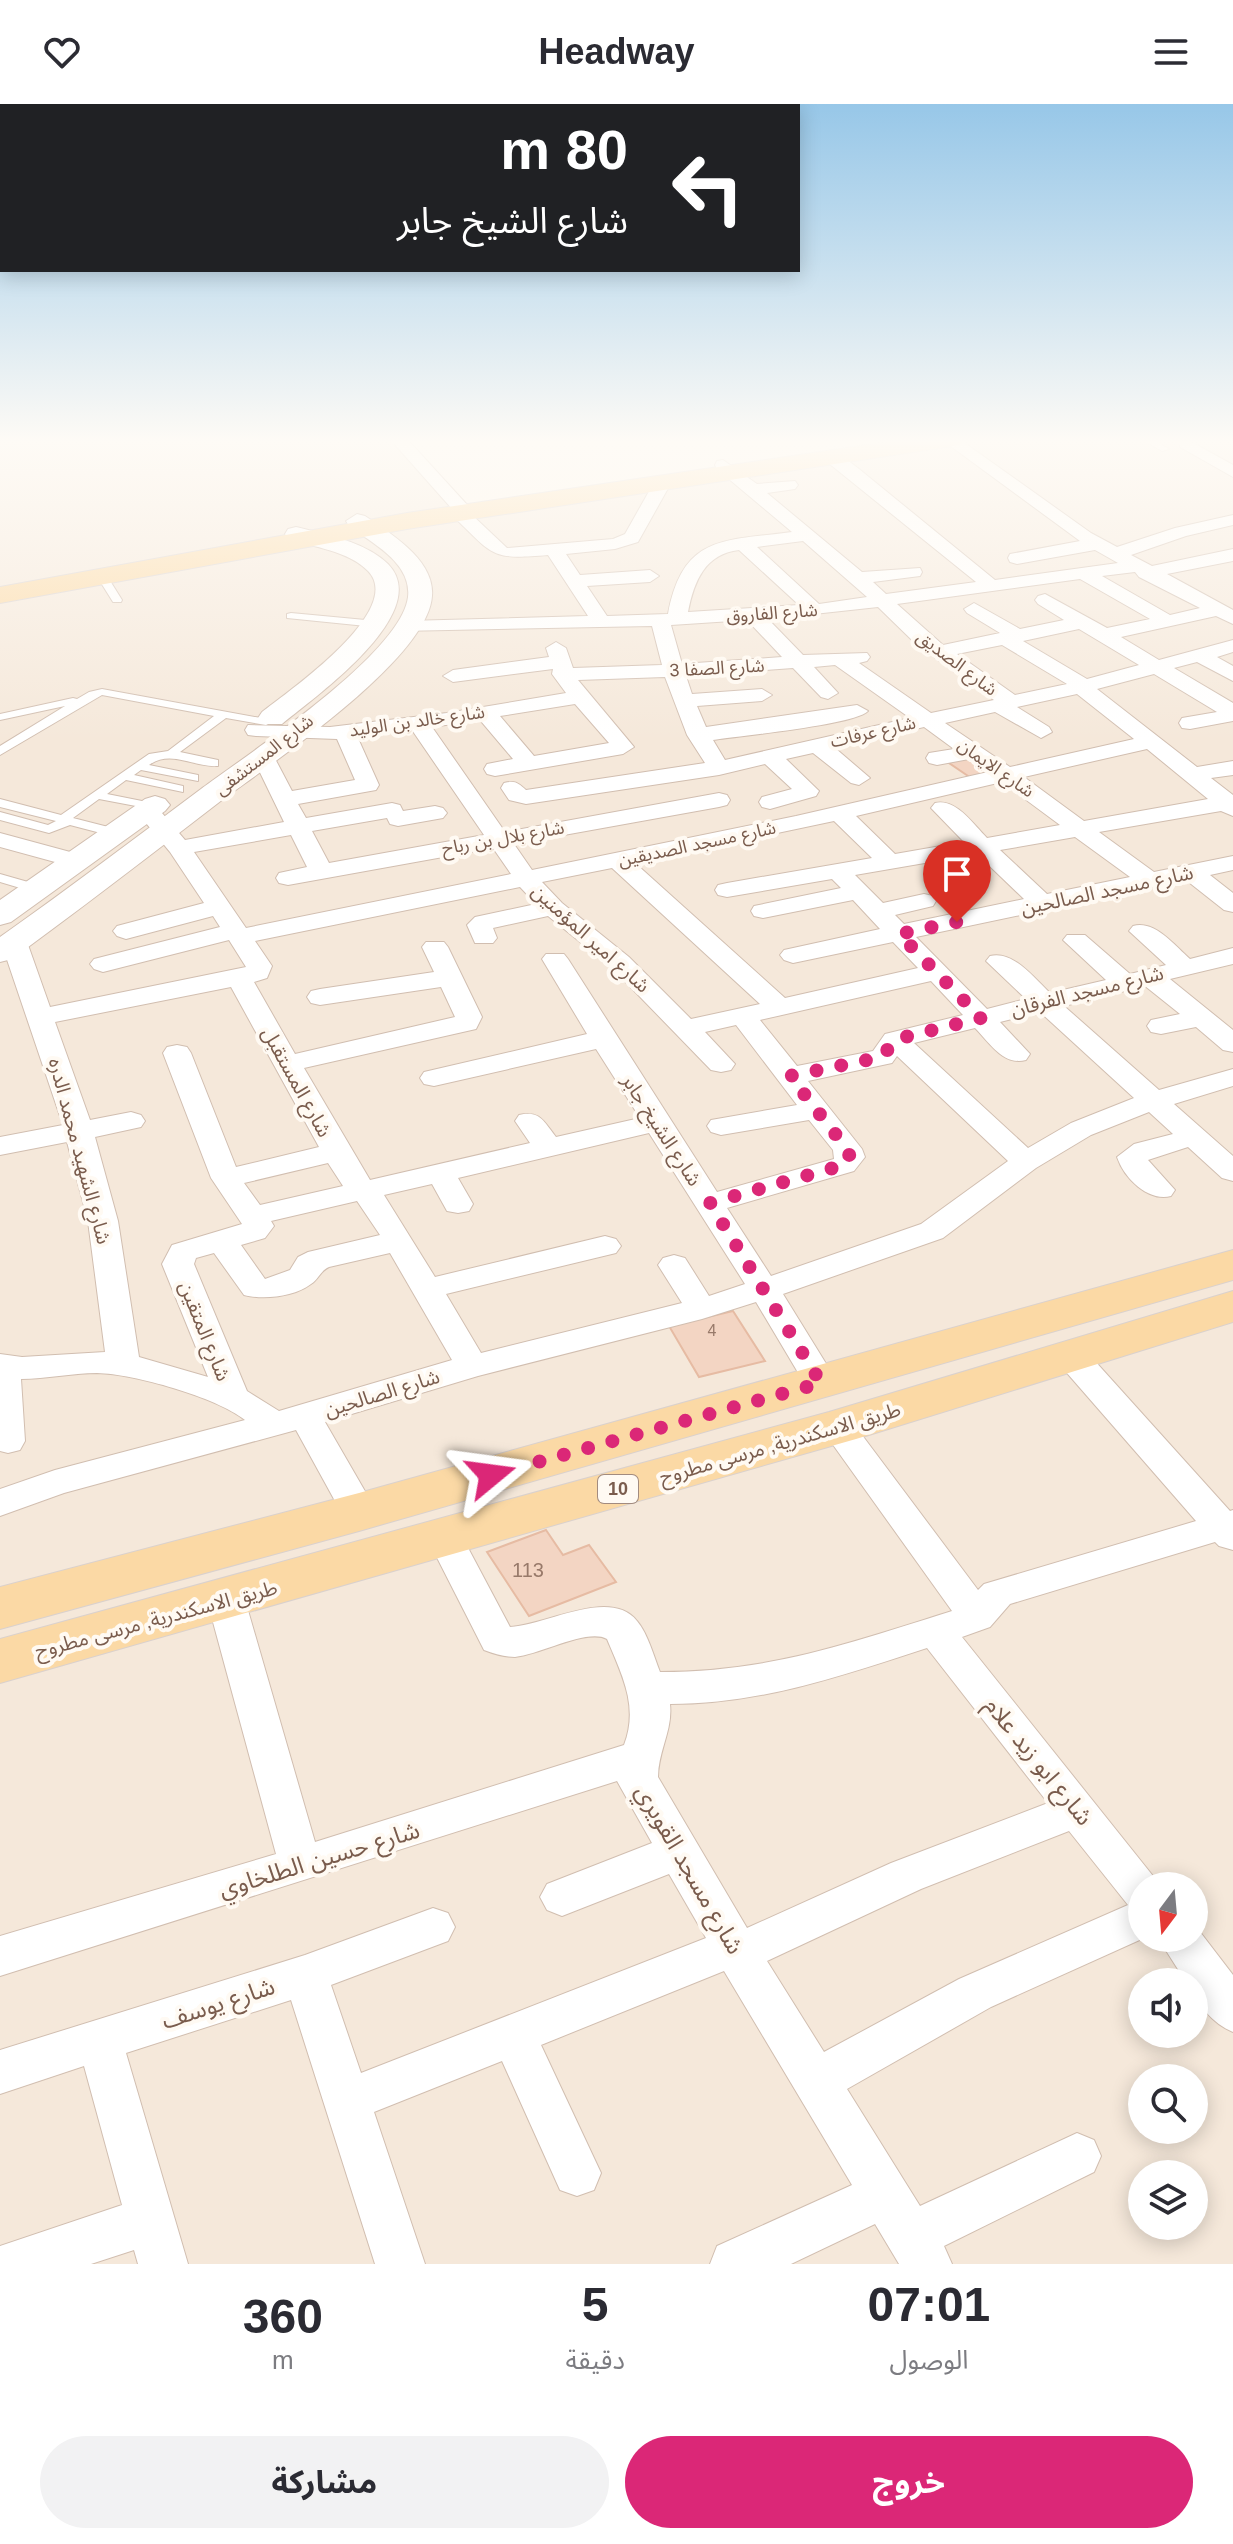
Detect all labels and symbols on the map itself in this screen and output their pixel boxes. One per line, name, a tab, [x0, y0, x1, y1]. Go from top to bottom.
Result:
street label: شارع الفاروق	[726, 600, 819, 630]
street label: شارع الصديق	[910, 626, 1001, 703]
street label: شارع الصفا 3	[669, 656, 765, 684]
street label: شارع خالد بن الوليد	[348, 702, 487, 744]
street label: شارع المستشفى	[211, 711, 319, 803]
street label: شارع عرفات	[828, 712, 918, 755]
street label: شارع الايمان	[952, 735, 1038, 805]
street label: شارع بلال بن رباح	[440, 817, 566, 863]
street label: شارع مسجد الصديقين	[616, 818, 778, 874]
pin	[923, 840, 991, 922]
street label: شارع مسجد الصالحين	[1019, 861, 1196, 923]
street label: شارع امير المؤمنين	[525, 879, 655, 1000]
street label: شارع مسجد الفرقان	[1008, 961, 1167, 1024]
street label: شارع المستقبل	[254, 1023, 336, 1143]
street label: شارع الشهيد محمد الدره	[41, 1056, 115, 1247]
street label: شارع الشيخ جابر	[614, 1069, 706, 1192]
street label: شارع المتقين	[171, 1278, 235, 1386]
house number: 4	[708, 1322, 717, 1339]
street label: شارع الصالحين	[322, 1365, 443, 1425]
street label: طريق الاسكندرية, مرسى مطروح	[657, 1398, 904, 1492]
position arrow	[449, 1433, 533, 1517]
road number: 10	[598, 1475, 638, 1503]
house number: 113	[512, 1559, 544, 1581]
street label: طريق الاسكندرية, مرسى مطروح	[32, 1576, 281, 1666]
street label: شارع ابو زيد علام	[975, 1692, 1099, 1833]
street label: شارع مسجد القويري	[626, 1779, 750, 1961]
street label: شارع حسين الطلخاوي	[215, 1816, 424, 1908]
north arrow	[1128, 1872, 1208, 1952]
street label: شارع يوسف	[158, 1972, 279, 2038]

